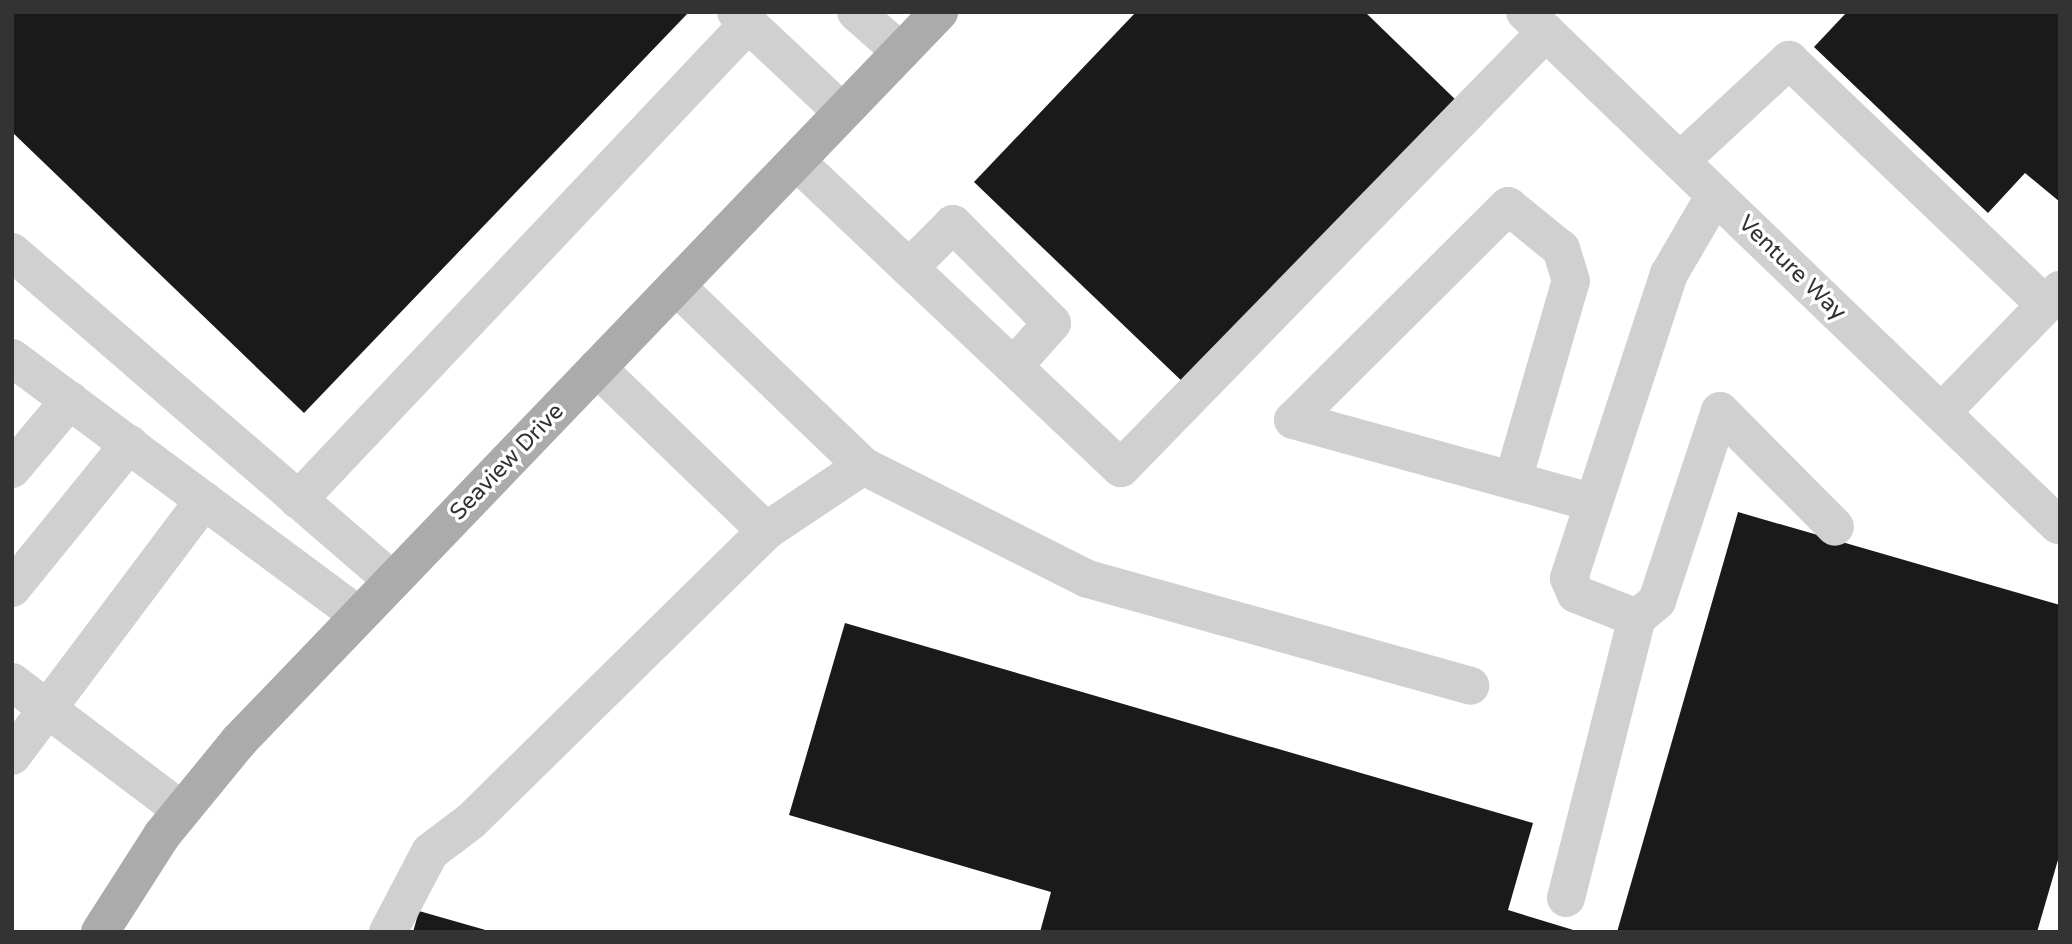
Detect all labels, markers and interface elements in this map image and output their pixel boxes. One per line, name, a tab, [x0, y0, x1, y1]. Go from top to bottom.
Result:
street label: Venture Way	[1732, 210, 1852, 326]
street label: Seaview Drive	[444, 398, 570, 526]

